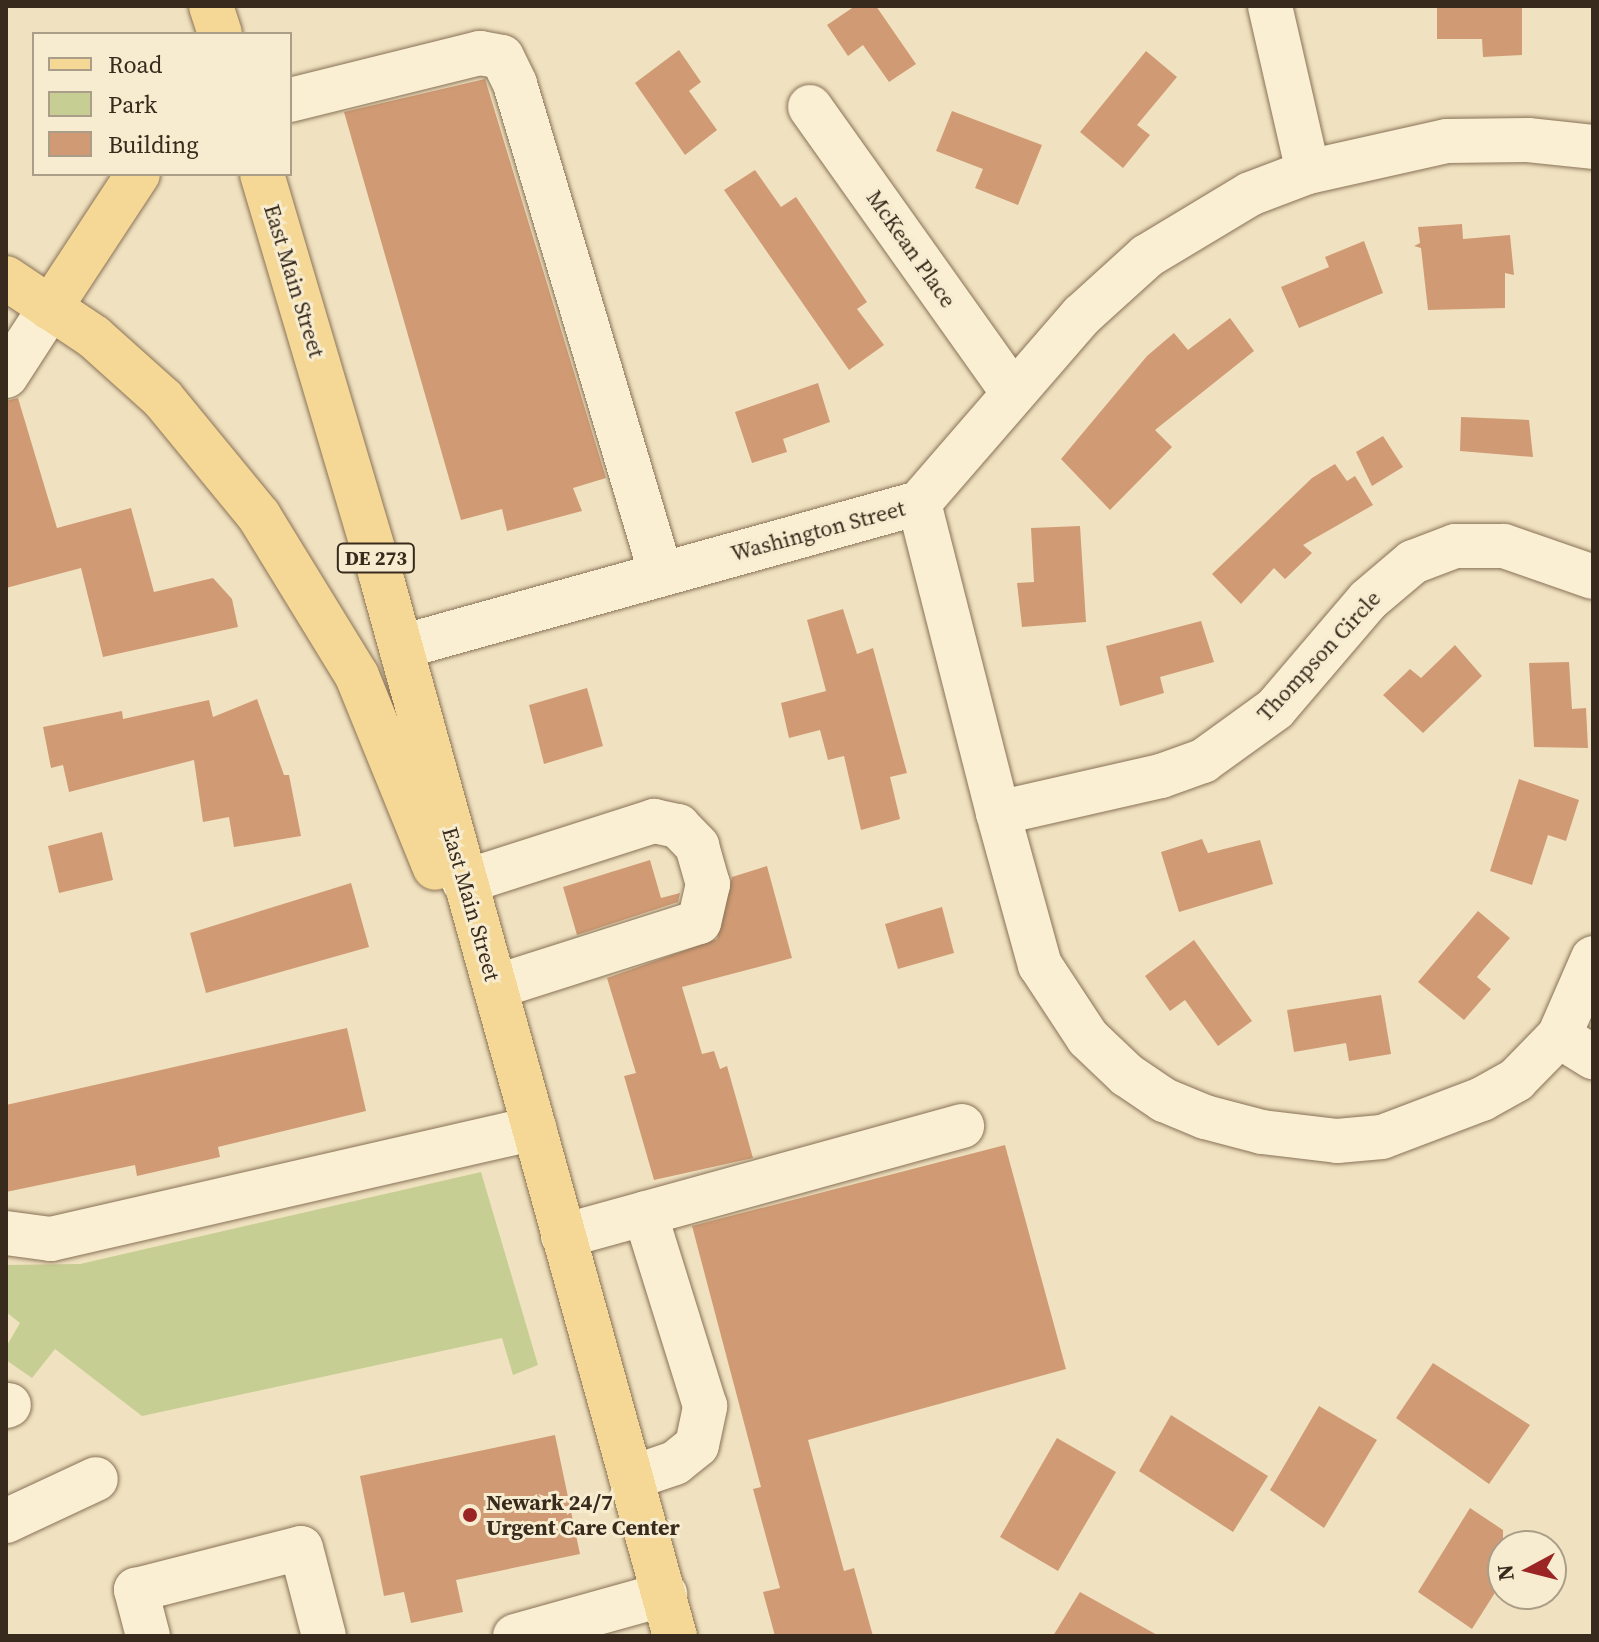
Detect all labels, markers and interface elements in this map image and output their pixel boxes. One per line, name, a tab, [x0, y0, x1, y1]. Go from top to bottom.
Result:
legend	[32, 32, 292, 176]
text: Road	[108, 48, 162, 81]
text: Park	[108, 88, 157, 121]
text: Building	[108, 128, 199, 161]
street label: McKean Place	[861, 185, 961, 313]
street label: East Main Street	[258, 201, 330, 361]
street label: Washington Street	[728, 495, 908, 567]
road number: DE 273	[336, 542, 416, 574]
street label: Thompson Circle	[1252, 585, 1386, 727]
street label: East Main Street	[436, 824, 506, 984]
place label: Newark 24/7 Urgent Care Center	[486, 1489, 680, 1540]
marker: Newark 24/7 Urgent Care Center	[461, 1506, 479, 1524]
north arrow	[1487, 1530, 1567, 1610]
text: N	[1489, 1563, 1521, 1582]

